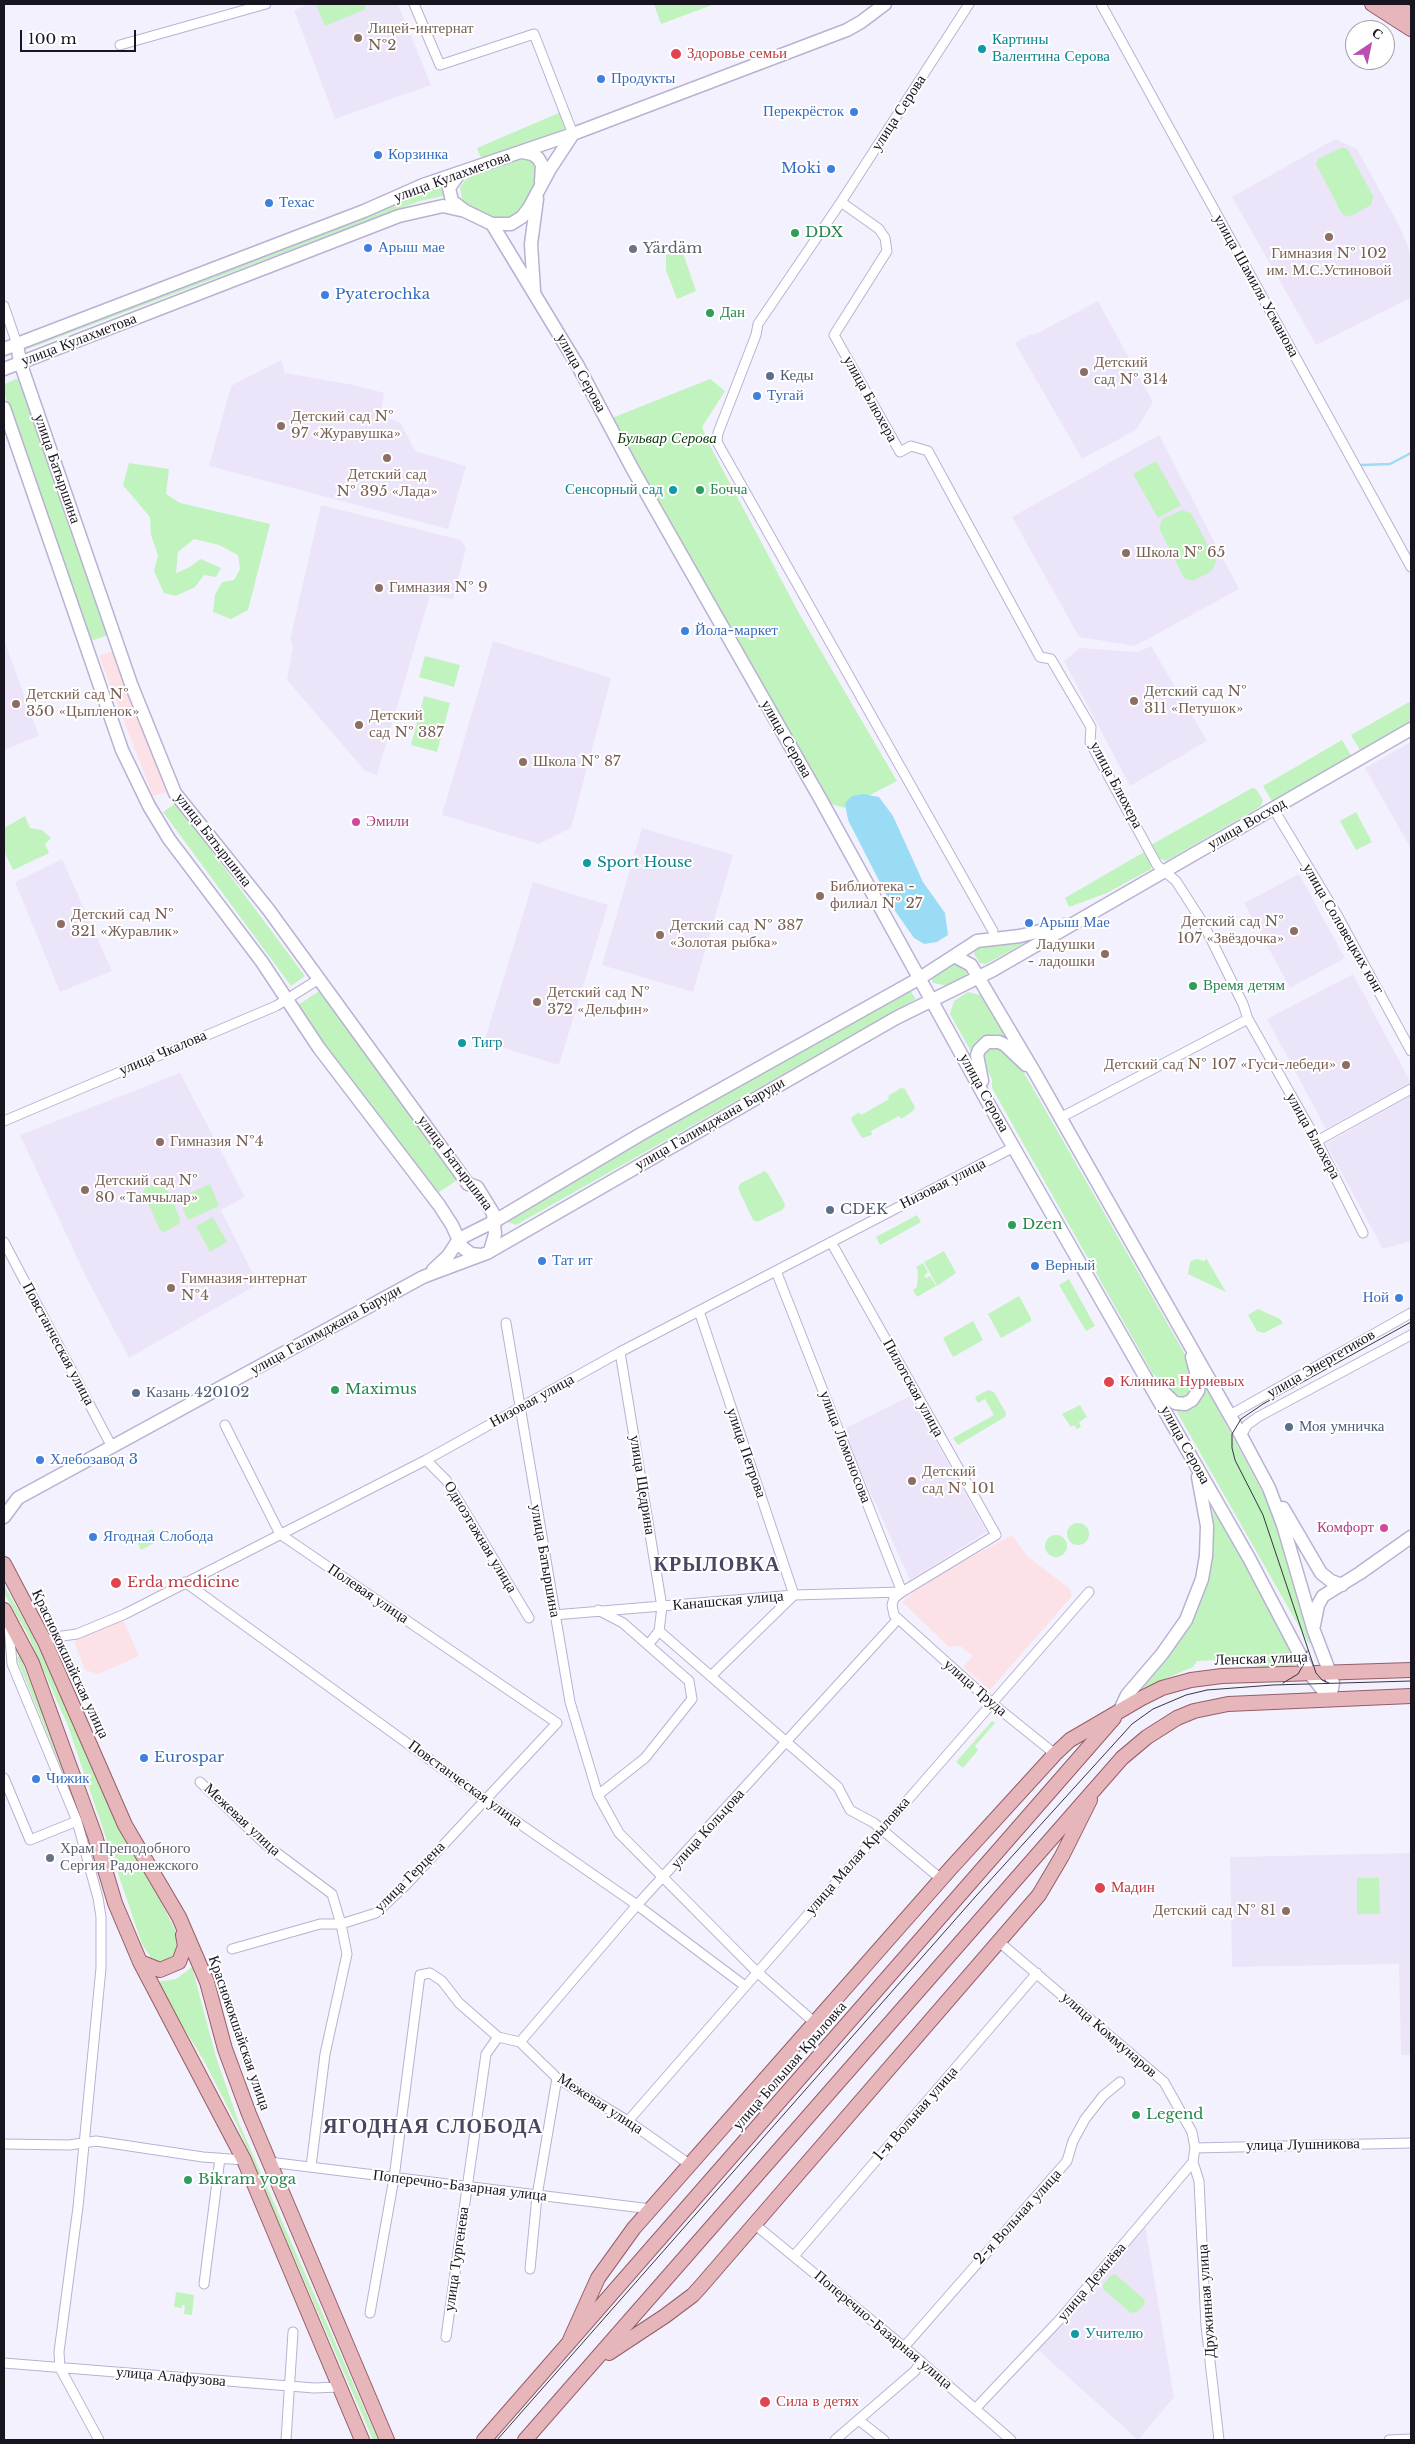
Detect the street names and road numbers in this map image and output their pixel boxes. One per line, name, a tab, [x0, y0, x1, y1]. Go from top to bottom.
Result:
street label: улица Серова	[868, 72, 930, 154]
street label: улица Кулахметова	[391, 148, 513, 206]
street label: улица Шамиля Усманова	[1209, 212, 1303, 360]
street label: улица Кулахметова	[19, 310, 139, 370]
street label: улица Серова	[552, 331, 610, 415]
street label: улица Блюхера	[839, 353, 901, 445]
street label: улица Батыршина	[30, 412, 84, 526]
street label: улица Серова	[757, 697, 815, 781]
street label: улица Блюхера	[1086, 738, 1146, 832]
street label: улица Батыршина	[171, 789, 255, 891]
street label: улица Восход	[1205, 794, 1289, 854]
street label: улица Соловецких юнг	[1298, 860, 1388, 998]
street label: улица Чкалова	[116, 1026, 210, 1080]
street label: улица Серова	[955, 1051, 1013, 1135]
street label: улица Галимджана Баруди	[632, 1074, 788, 1174]
street label: улица Блюхера	[1282, 1090, 1344, 1182]
street label: улица Батыршина	[413, 1112, 497, 1214]
street label: Низовая улица	[897, 1155, 989, 1213]
street label: Повстанческая улица	[18, 1279, 98, 1409]
street label: улица Галимджана Баруди	[247, 1281, 405, 1379]
street label: улица Энергетиков	[1264, 1326, 1378, 1402]
street label: Пилотская улица	[879, 1336, 947, 1440]
street label: Низовая улица	[487, 1370, 577, 1432]
street label: улица Ломоносова	[815, 1388, 875, 1506]
street label: улица Серова	[1156, 1403, 1214, 1487]
street label: улица Петрова	[722, 1406, 770, 1500]
street label: улица Щедрина	[625, 1434, 659, 1536]
street label: Одноэтажная улица	[440, 1478, 520, 1596]
street label: улица Батыршина	[526, 1503, 564, 1619]
street label: Полевая улица	[324, 1560, 412, 1628]
street label: Краснококшайская улица	[28, 1587, 112, 1741]
street label: Канашская улица	[672, 1587, 784, 1615]
street label: Ленская улица	[1214, 1648, 1308, 1670]
street label: улица Труда	[940, 1656, 1010, 1720]
street label: Повстанческая улица	[404, 1737, 526, 1831]
street label: Межевая улица	[200, 1780, 284, 1860]
street label: улица Кольцова	[667, 1785, 749, 1873]
street label: улица Малая Крыловка	[802, 1793, 914, 1919]
street label: улица Герцена	[371, 1838, 449, 1916]
street label: Краснококшайская улица	[204, 1953, 274, 2113]
street label: улица Коммунаров	[1057, 1988, 1161, 2082]
street label: улица Большая Крыловка	[729, 1998, 851, 2134]
street label: 1-я Вольная улица	[870, 2063, 962, 2165]
street label: Межевая улица	[554, 2070, 646, 2138]
street label: улица Лушникова	[1246, 2135, 1360, 2155]
street label: Поперечно-Базарная улица	[372, 2166, 548, 2206]
street label: 2-я Вольная улица	[971, 2166, 1065, 2268]
street label: улица Тургенева	[441, 2205, 473, 2313]
street label: улица Дежнёва	[1054, 2239, 1130, 2325]
street label: Дружинная улица	[1194, 2243, 1220, 2359]
street label: Поперечно-Базарная улица	[810, 2267, 956, 2393]
street label: улица Алафузова	[115, 2363, 227, 2391]

